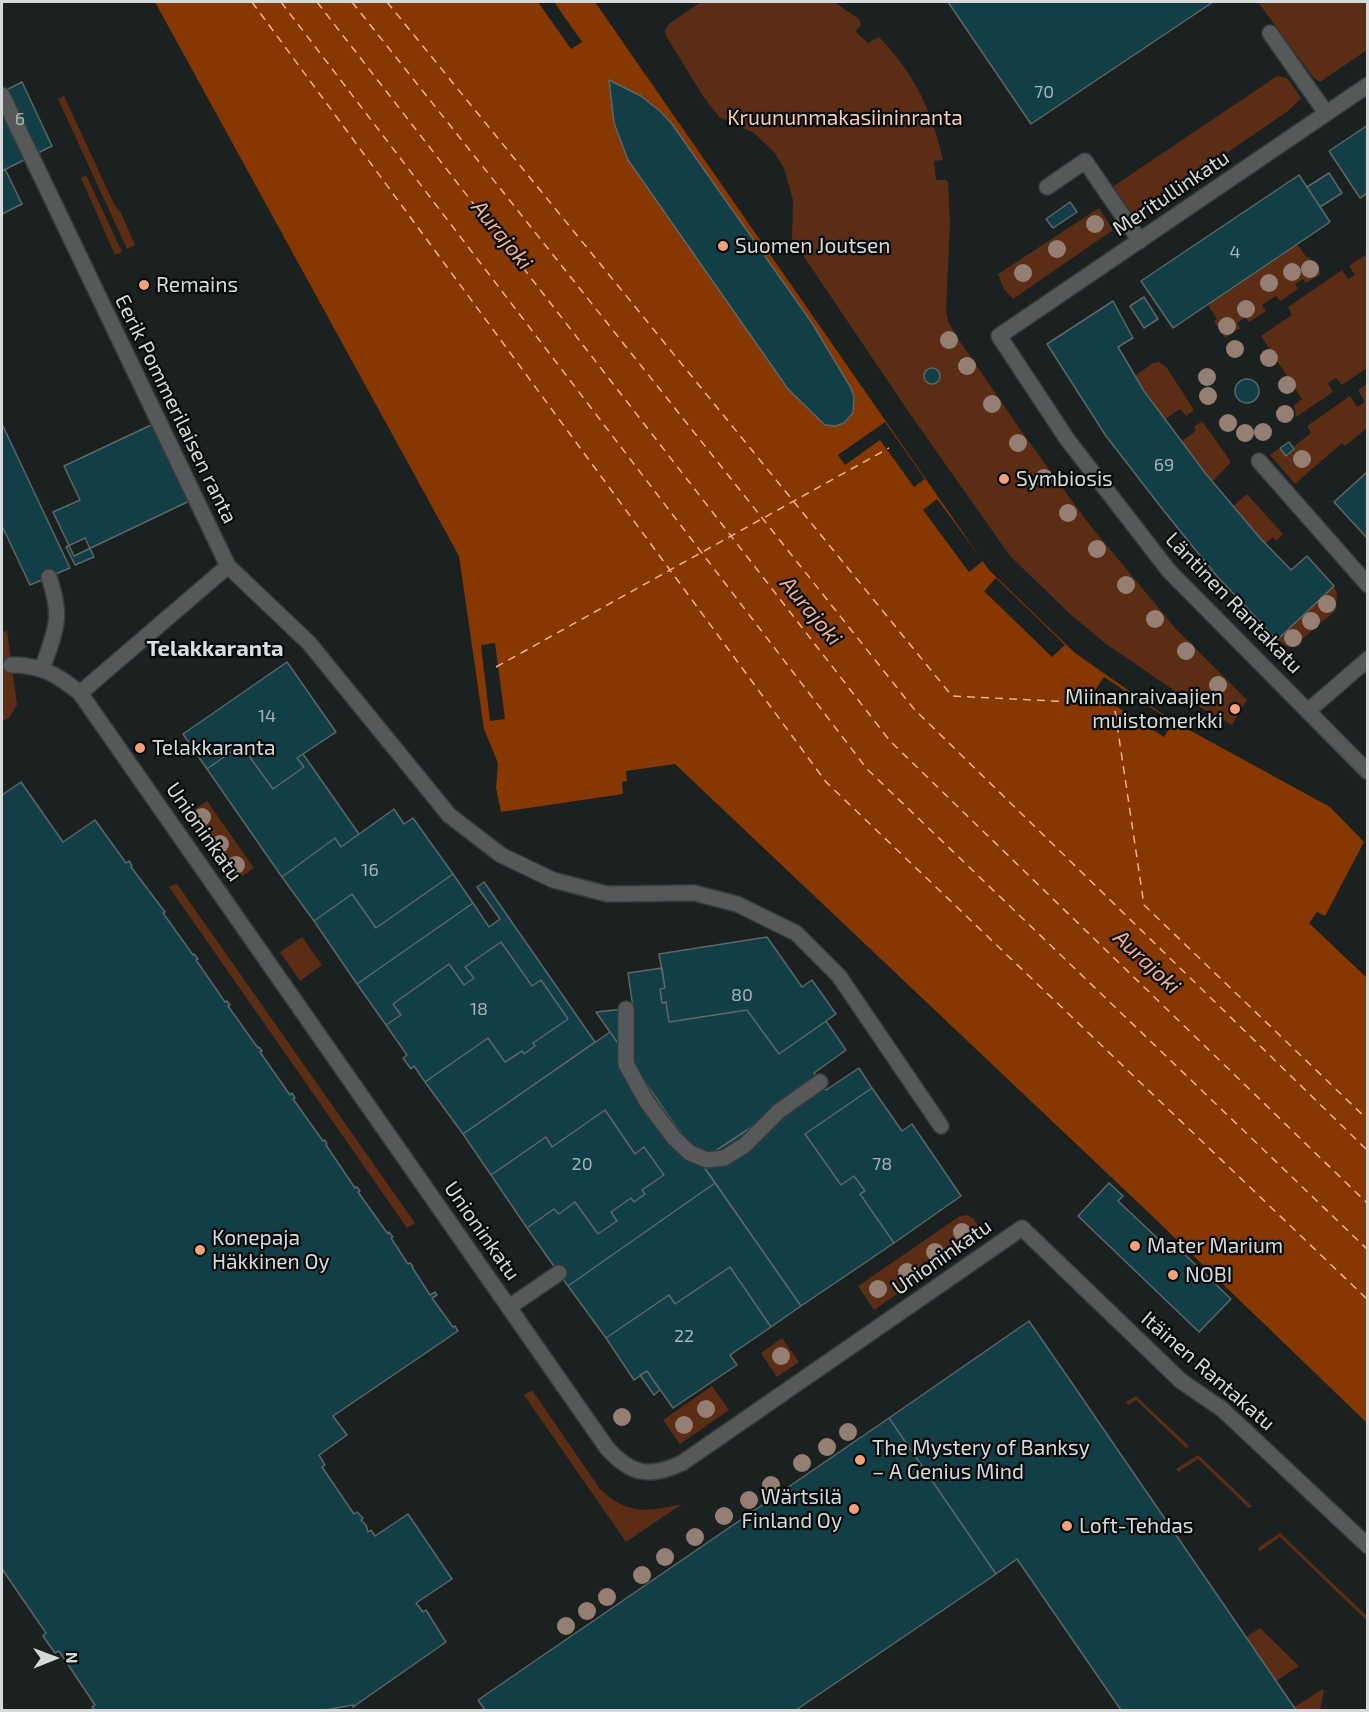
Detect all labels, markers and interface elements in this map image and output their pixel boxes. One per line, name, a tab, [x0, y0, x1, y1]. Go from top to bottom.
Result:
house number: 70	[1034, 81, 1054, 103]
park label: Kruununmakasiininranta	[727, 105, 963, 131]
house number: 6	[15, 108, 25, 130]
street label: Meritullinkatu	[1108, 145, 1234, 241]
water label: Aurajoki	[466, 195, 538, 275]
place label: Suomen Joutsen	[735, 233, 890, 259]
marker: Suomen Joutsen	[716, 239, 730, 253]
house number: 4	[1229, 241, 1241, 263]
place label: Remains	[156, 272, 238, 298]
marker: Remains	[137, 278, 151, 292]
street label: Eerik Pommerilaisen ranta	[110, 290, 242, 528]
house number: 69	[1154, 454, 1174, 476]
place label: Symbiosis	[1016, 466, 1113, 492]
marker: Symbiosis	[997, 472, 1011, 486]
street label: Läntinen Rantakatu	[1160, 527, 1308, 679]
water label: Aurajoki	[775, 571, 847, 651]
district label: Telakkaranta	[147, 636, 283, 662]
place label: Miinanraivaajien muistomerkki	[1065, 684, 1223, 734]
marker: Miinanraivaajien muistomerkki	[1228, 702, 1242, 716]
house number: 14	[258, 705, 276, 727]
place label: Telakkaranta	[152, 735, 275, 761]
marker: Telakkaranta	[133, 741, 147, 755]
street label: Unioninkatu	[161, 778, 247, 886]
house number: 16	[361, 859, 379, 881]
water label: Aurajoki	[1108, 924, 1186, 1000]
house number: 80	[731, 984, 753, 1006]
house number: 18	[470, 998, 488, 1020]
house number: 20	[572, 1153, 592, 1175]
house number: 78	[872, 1153, 892, 1175]
street label: Unioninkatu	[439, 1177, 525, 1285]
street label: Unioninkatu	[888, 1214, 996, 1300]
place label: Konepaja Häkkinen Oy	[212, 1225, 330, 1275]
place label: Mater Marium	[1147, 1233, 1283, 1259]
marker: Mater Marium	[1128, 1239, 1142, 1253]
marker: Konepaja Häkkinen Oy	[193, 1243, 207, 1257]
place label: NOBI	[1185, 1262, 1232, 1288]
marker: NOBI	[1166, 1268, 1180, 1282]
street label: Itäinen Rantakatu	[1136, 1306, 1280, 1436]
house number: 22	[674, 1325, 694, 1347]
place label: The Mystery of Banksy – A Genius Mind	[872, 1435, 1090, 1485]
marker: The Mystery of Banksy – A Genius Mind	[853, 1453, 867, 1467]
place label: Wärtsilä Finland Oy	[741, 1484, 842, 1534]
marker: Wärtsilä Finland Oy	[847, 1502, 861, 1516]
place label: Loft-Tehdas	[1079, 1513, 1193, 1539]
marker: Loft-Tehdas	[1060, 1519, 1074, 1533]
north arrow	[24, 1628, 84, 1688]
text: N	[63, 1652, 82, 1664]

